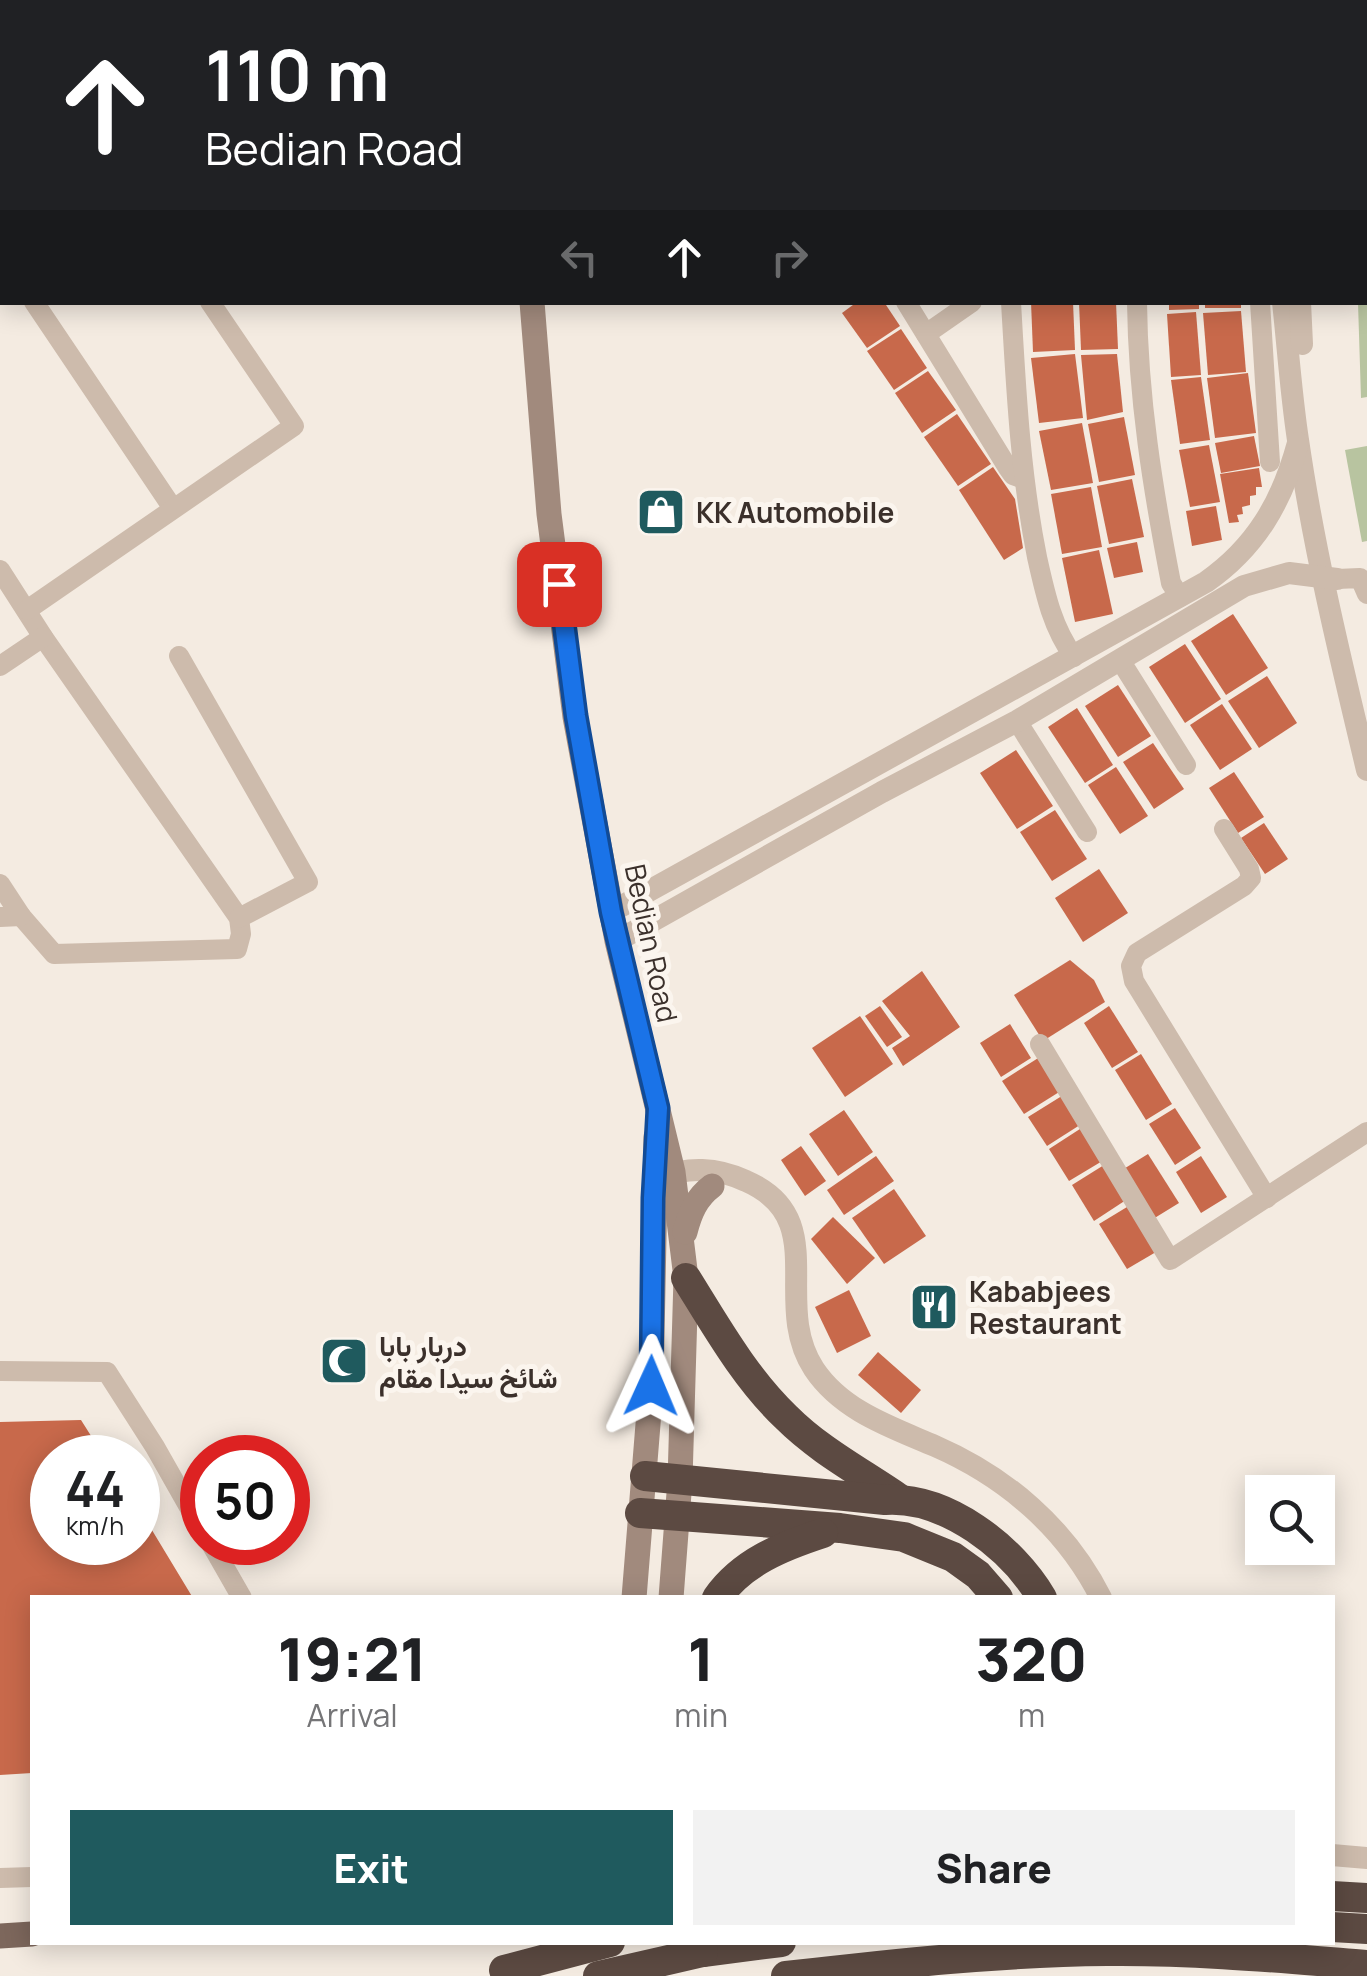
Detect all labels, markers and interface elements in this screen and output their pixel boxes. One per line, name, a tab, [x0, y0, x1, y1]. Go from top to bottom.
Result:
text: 110 m	[205, 26, 389, 122]
icon: ahead	[40, 40, 170, 170]
text: Bedian Road	[205, 117, 463, 179]
icon: left	[552, 230, 607, 285]
icon: ahead	[657, 230, 712, 285]
icon: right	[762, 230, 817, 285]
shop icon: KK Automobile	[635, 486, 687, 538]
place label: KK Automobile	[696, 493, 894, 531]
pin	[517, 542, 602, 627]
icon: arrive	[532, 557, 587, 612]
street label: Bedian Road	[617, 860, 687, 1026]
place label: Kababjees Restaurant	[969, 1272, 1122, 1342]
restaurant icon: Kababjees Restaurant	[908, 1281, 960, 1333]
place label: دربار بابا شائخ سیدا مقام	[379, 1326, 558, 1398]
position arrow	[599, 1334, 703, 1438]
mosque icon: دربار بابا شائخ سیدا مقام	[318, 1335, 370, 1387]
speed limit sign: 50	[180, 1435, 310, 1565]
text: 44	[65, 1454, 125, 1522]
map controls	[1245, 1475, 1335, 1565]
button: search	[1245, 1475, 1335, 1565]
text: km/h	[66, 1508, 124, 1543]
text: 19:21	[277, 1617, 427, 1699]
text: 1	[688, 1617, 715, 1699]
text: 320	[975, 1617, 1088, 1699]
text: Arrival	[306, 1693, 398, 1737]
text: min	[674, 1693, 728, 1737]
text: m	[1018, 1693, 1045, 1737]
button: Exit	[70, 1810, 673, 1925]
button: Share	[693, 1810, 1295, 1925]

